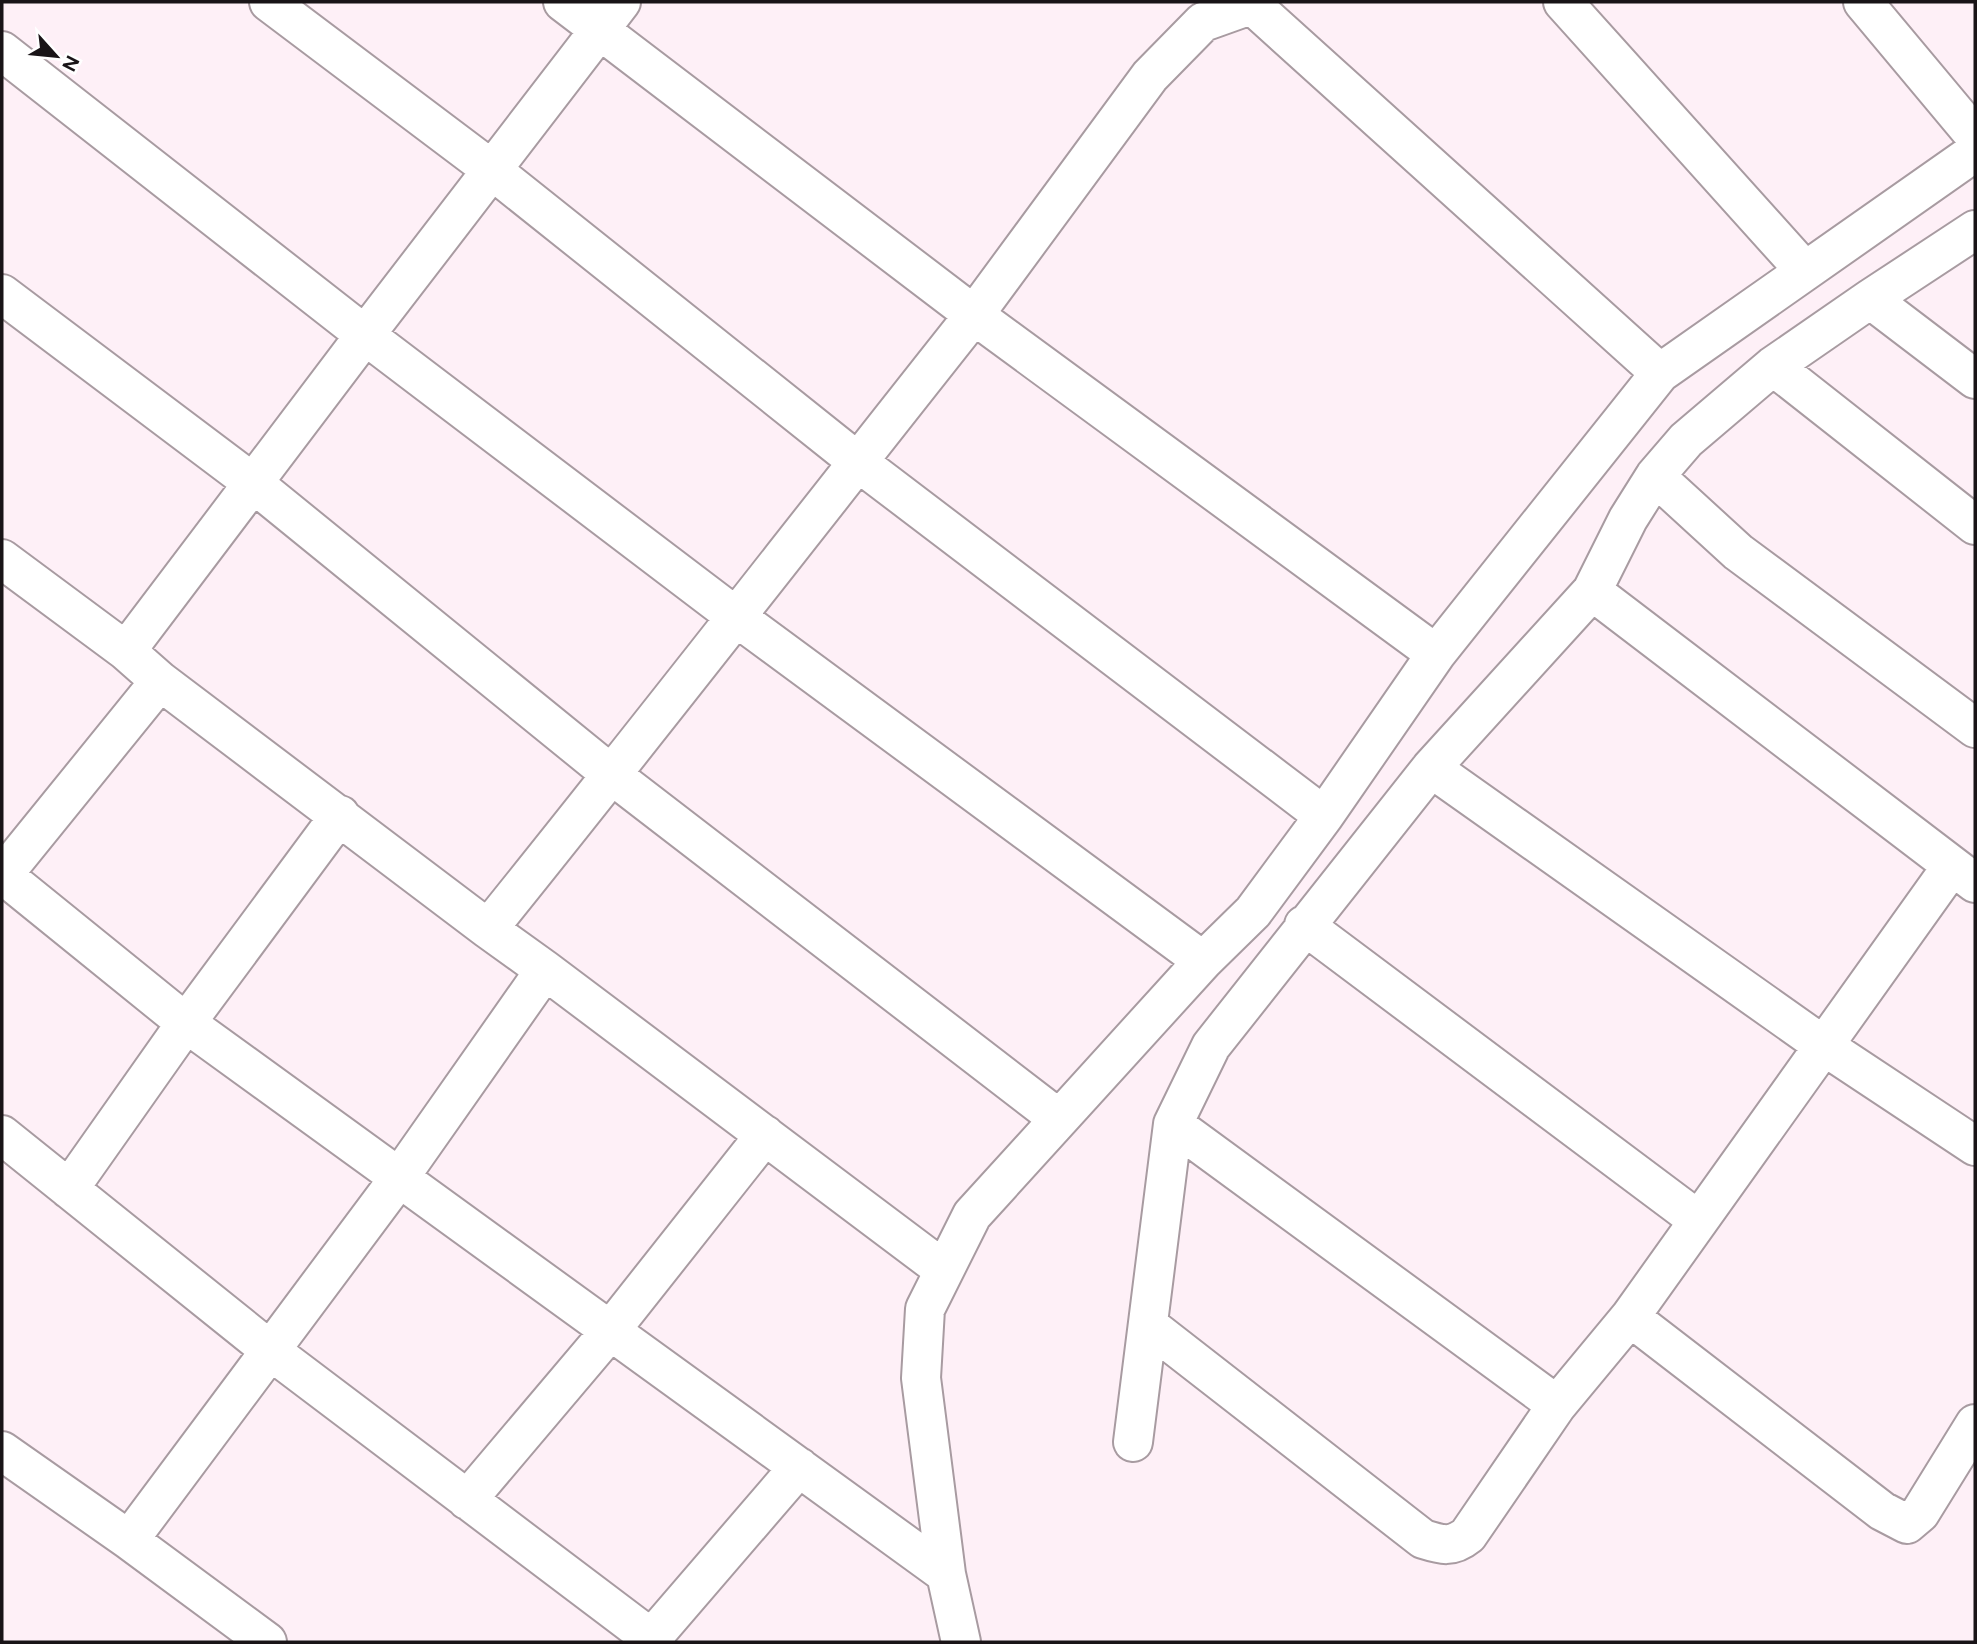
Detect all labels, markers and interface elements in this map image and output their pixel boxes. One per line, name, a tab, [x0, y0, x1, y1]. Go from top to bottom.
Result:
north arrow	[21, 21, 91, 91]
text: N	[57, 52, 84, 75]

